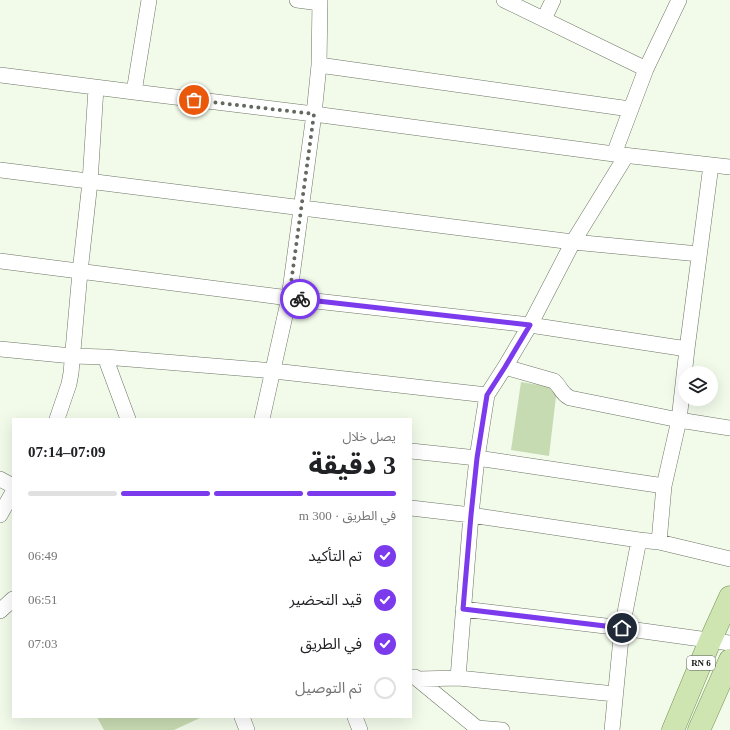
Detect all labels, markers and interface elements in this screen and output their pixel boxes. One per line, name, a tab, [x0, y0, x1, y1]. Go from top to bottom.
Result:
pin	[177, 83, 211, 117]
icon: bag	[183, 89, 205, 111]
courier	[280, 279, 320, 319]
icon: bike	[289, 288, 311, 310]
map controls	[678, 366, 718, 406]
button: layers	[678, 366, 718, 406]
text: يصل خلال	[343, 429, 396, 444]
text: 07:09–07:14	[28, 444, 106, 460]
text: 3 دقيقة	[309, 451, 396, 480]
text: في الطريق · 300 m	[299, 508, 396, 523]
icon: check	[374, 545, 396, 567]
text: 06:49	[28, 548, 58, 563]
text: تم التأكيد	[308, 548, 362, 564]
icon: check	[374, 589, 396, 611]
text: 06:51	[28, 592, 58, 607]
text: قيد التحضير	[290, 592, 362, 608]
pin	[605, 611, 639, 645]
icon: home	[611, 617, 633, 639]
icon: check	[374, 633, 396, 655]
text: 07:03	[28, 636, 58, 651]
text: في الطريق	[300, 636, 362, 652]
road number: RN 6	[687, 656, 715, 670]
text: تم التوصيل	[295, 680, 362, 696]

